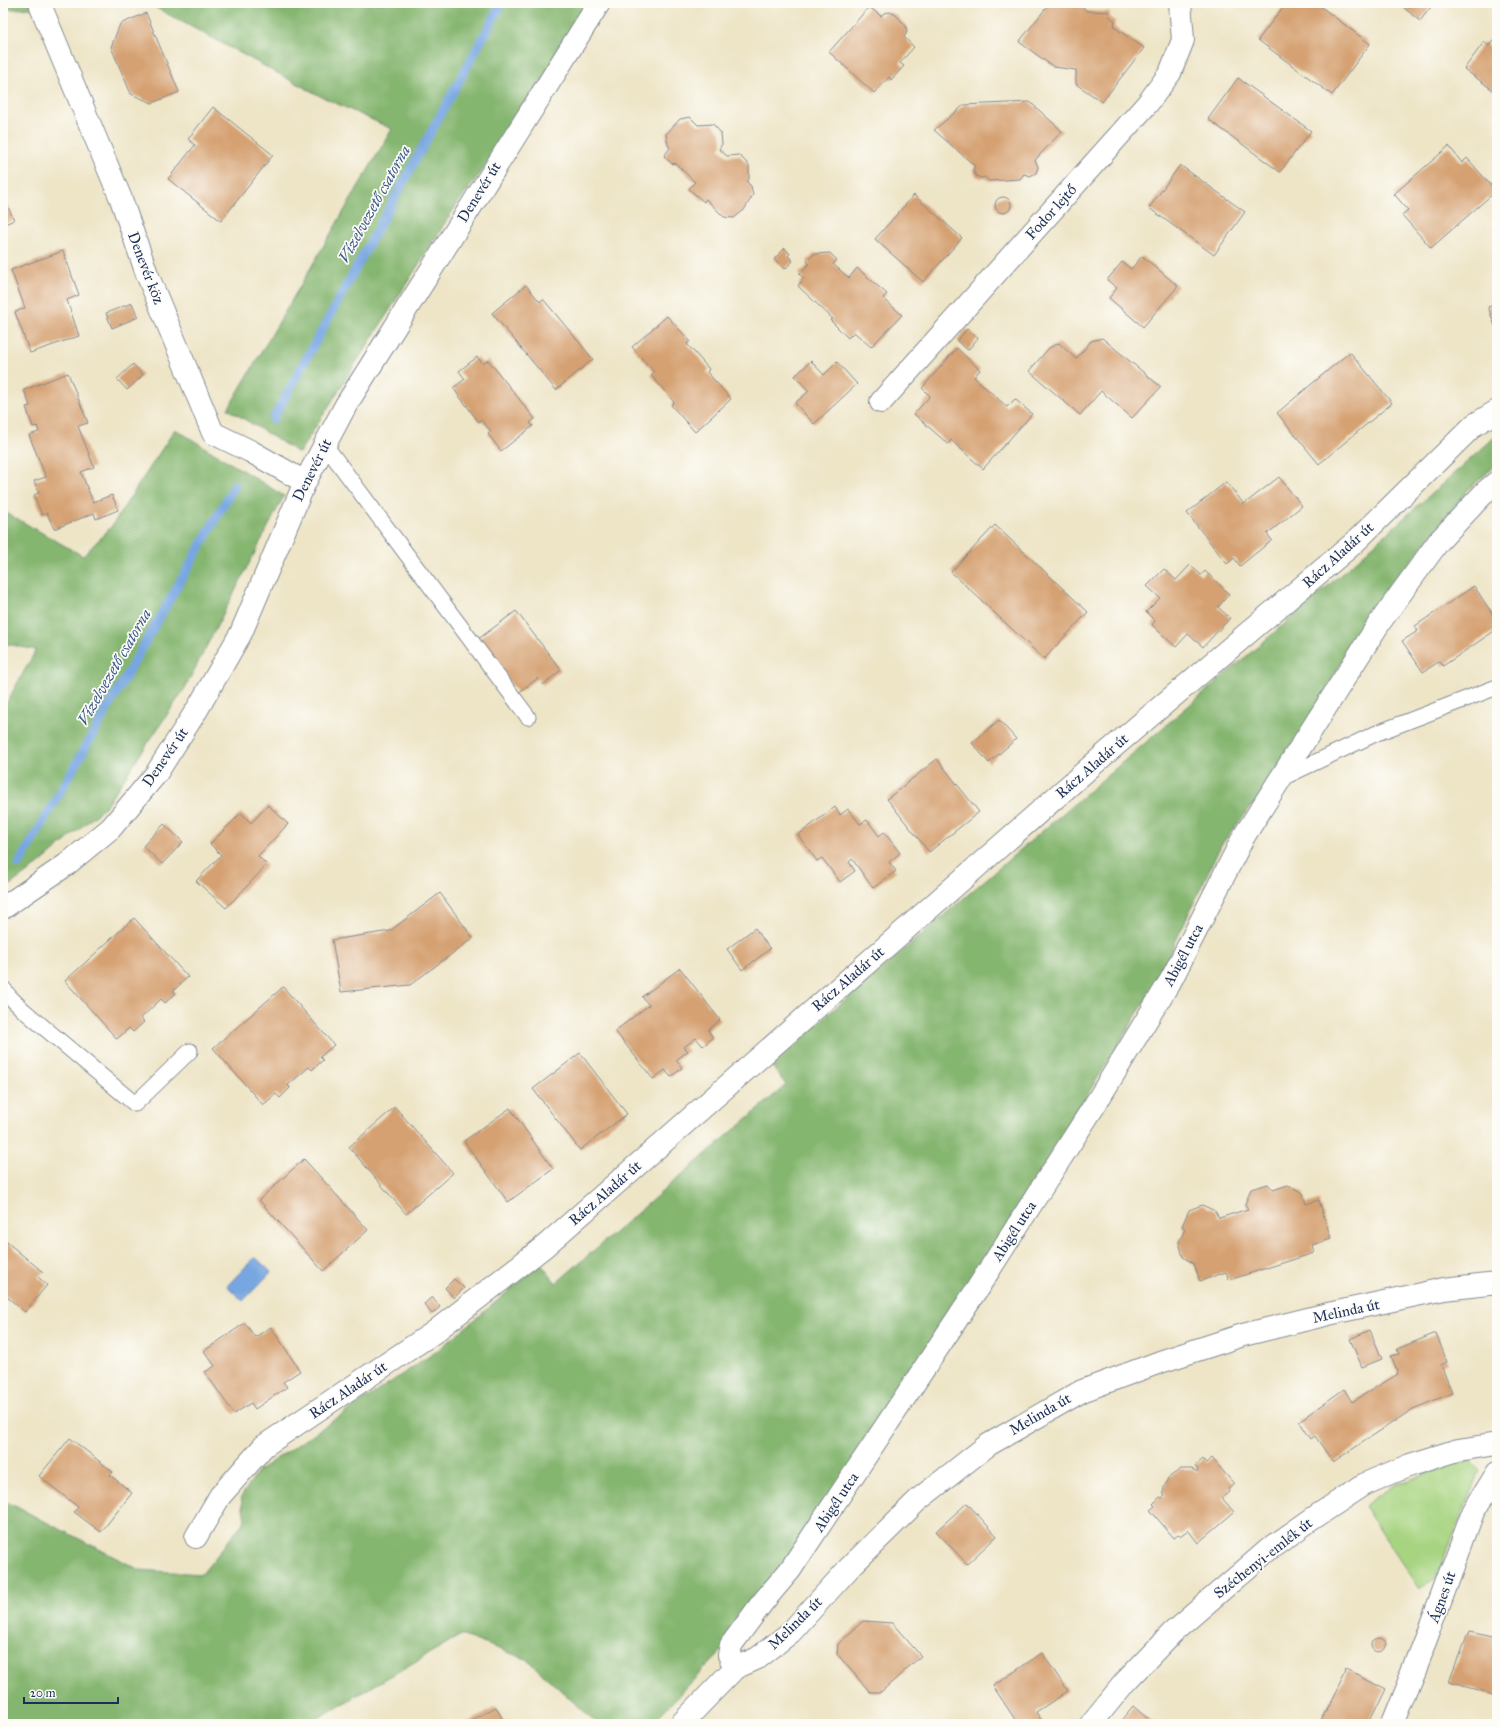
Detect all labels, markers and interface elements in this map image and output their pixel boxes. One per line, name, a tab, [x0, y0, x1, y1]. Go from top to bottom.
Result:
water label: Vízelvezető csatorna	[334, 142, 414, 266]
street label: Denevér út	[453, 158, 505, 226]
street label: Fodor lejtő	[1022, 180, 1081, 243]
street label: Denevér köz	[124, 229, 168, 307]
street label: Denevér út	[289, 435, 336, 504]
street label: Rácz Aladár út	[1299, 518, 1378, 592]
water label: Vízelvezető csatorna	[73, 605, 155, 729]
street label: Denevér út	[138, 724, 192, 790]
street label: Rácz Aladár út	[1052, 729, 1132, 802]
street label: Abigél utca	[1159, 920, 1207, 990]
street label: Rácz Aladár út	[808, 942, 888, 1015]
street label: Rácz Aladár út	[565, 1156, 645, 1229]
street label: Abigél utca	[987, 1197, 1040, 1265]
street label: Melinda út	[1311, 1295, 1382, 1327]
street label: Rácz Aladár út	[306, 1357, 391, 1423]
street label: Melinda út	[1006, 1389, 1075, 1439]
street label: Abigél utca	[809, 1468, 863, 1536]
street label: Széchenyi-emlék út	[1210, 1513, 1317, 1602]
street label: Ágnes út	[1423, 1568, 1460, 1626]
street label: Melinda út	[764, 1592, 826, 1653]
scale bar	[24, 1679, 118, 1705]
text: 20 m	[30, 1686, 56, 1700]

